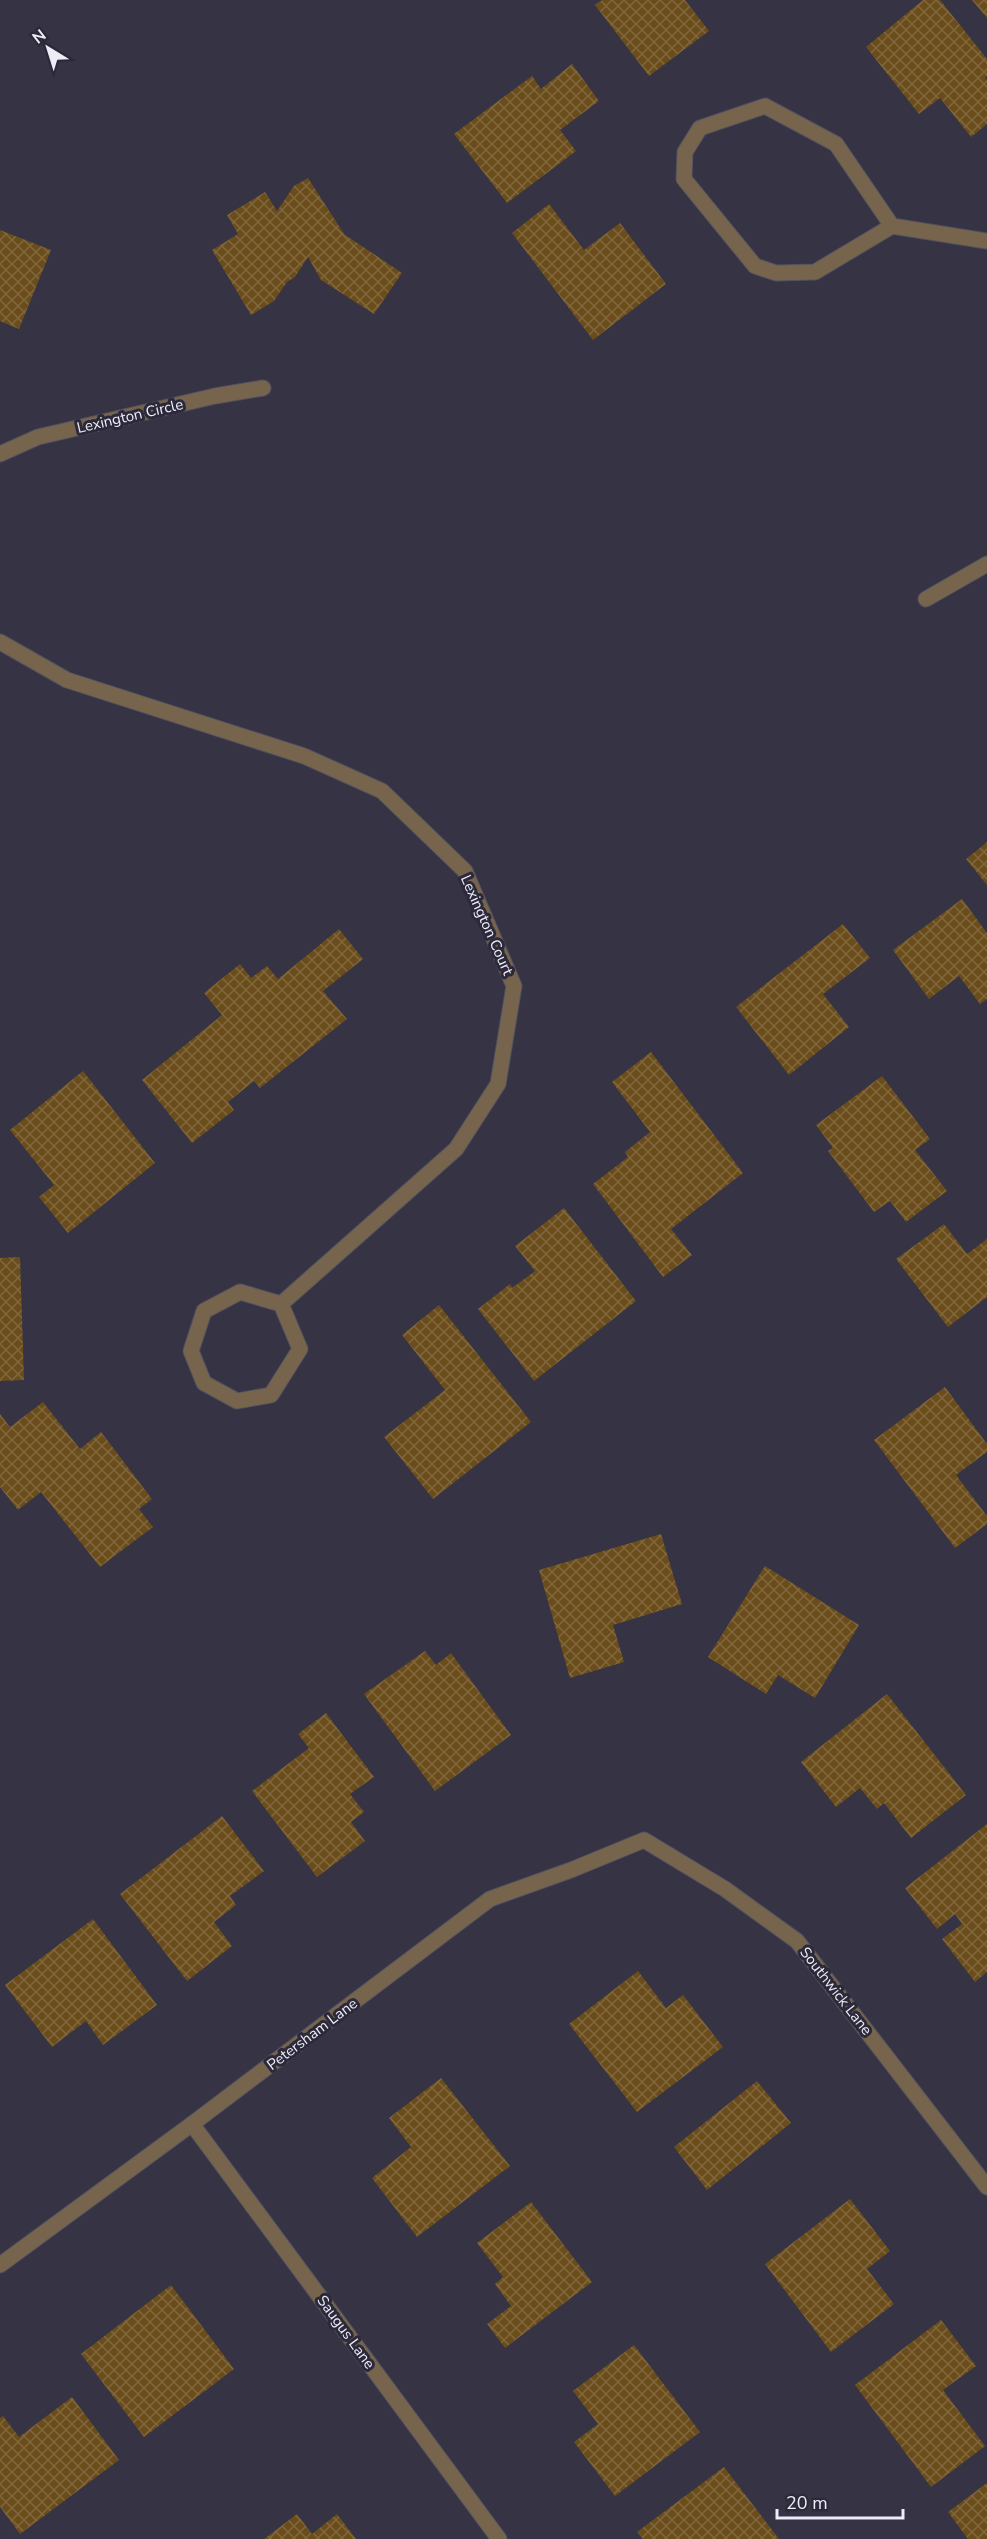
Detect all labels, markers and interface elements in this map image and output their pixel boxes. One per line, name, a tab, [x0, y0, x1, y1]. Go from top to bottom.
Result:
north arrow	[18, 18, 78, 78]
text: N	[28, 25, 51, 49]
street label: Lexington Circle	[75, 394, 185, 438]
street label: Lexington Court	[456, 872, 518, 979]
street label: Southwick Lane	[795, 1943, 877, 2039]
street label: Petersham Lane	[263, 1993, 361, 2075]
street label: Saugus Lane	[312, 2291, 380, 2373]
scale bar	[777, 2482, 903, 2520]
text: 20 m	[786, 2491, 828, 2515]

